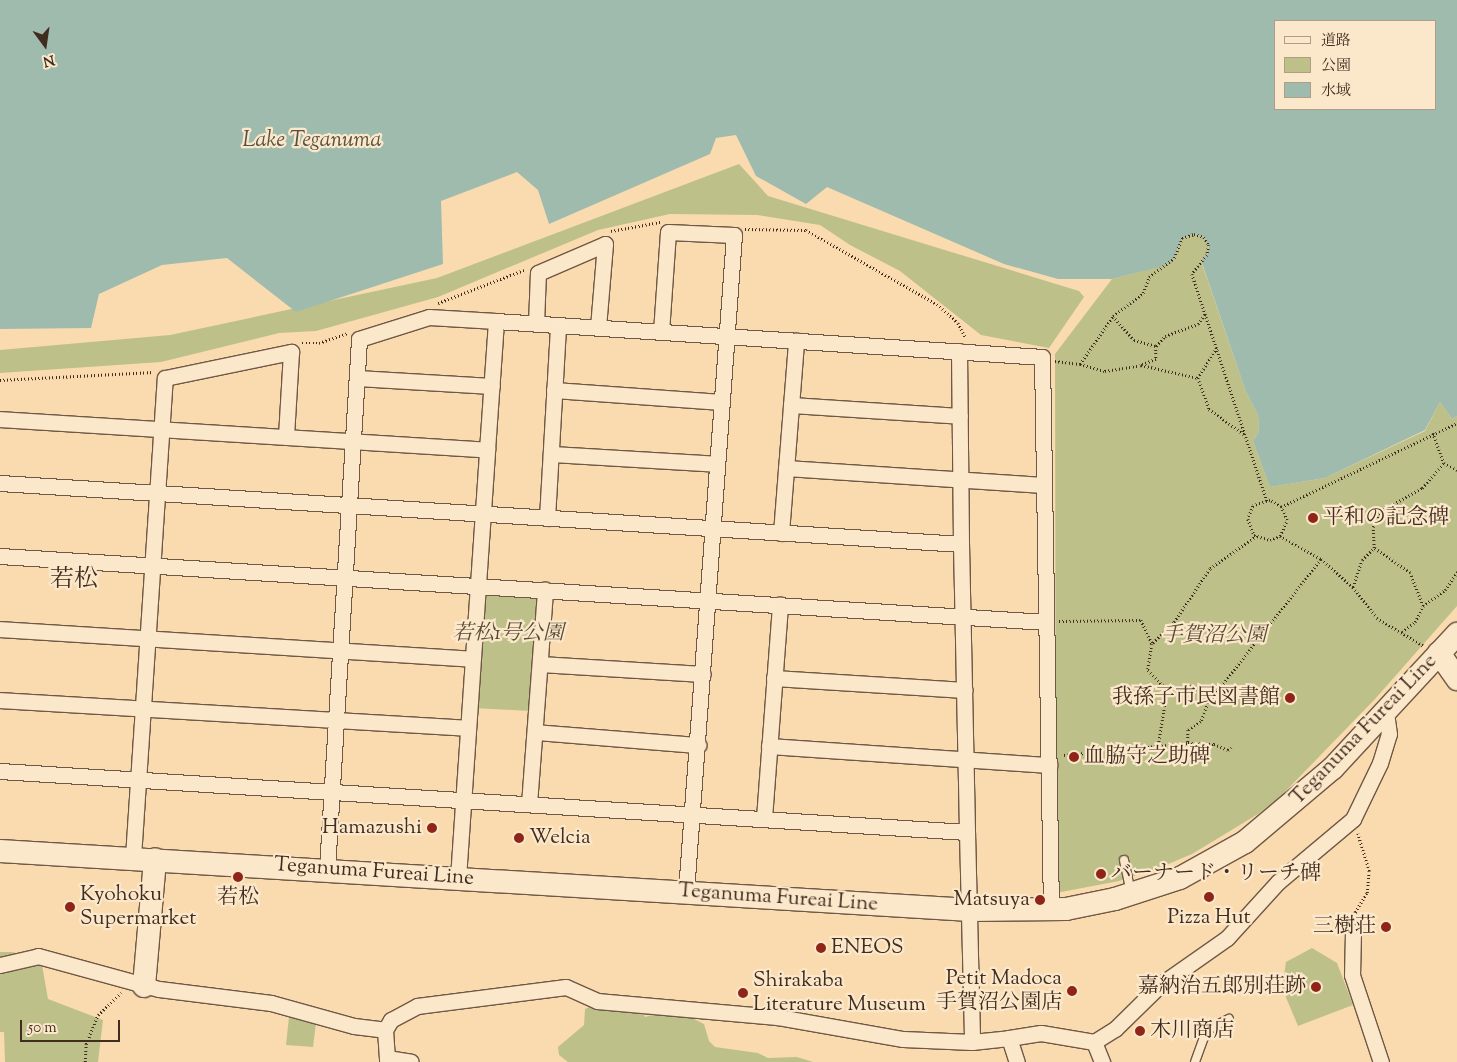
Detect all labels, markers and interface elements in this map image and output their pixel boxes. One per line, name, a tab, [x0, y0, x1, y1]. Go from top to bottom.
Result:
north arrow	[20, 20, 70, 70]
legend	[1274, 20, 1437, 110]
text: 道路	[1321, 31, 1351, 52]
text: N	[41, 48, 56, 71]
text: 公園	[1321, 56, 1351, 77]
text: 水域	[1321, 81, 1351, 102]
water label: Lake Teganuma	[242, 129, 382, 155]
place label: 平和の記念碑	[1323, 505, 1449, 531]
marker: 平和の記念碑	[1307, 512, 1319, 524]
district label: 若松	[50, 567, 98, 595]
park label: 若松1号公園	[452, 621, 564, 647]
park label: 手賀沼公園	[1162, 623, 1266, 649]
street label: Teganuma Fureai Line	[1285, 649, 1443, 811]
place label: 我孫子市民図書館	[1112, 685, 1280, 711]
marker: 我孫子市民図書館	[1284, 692, 1296, 704]
place label: 血脇守之助碑	[1084, 744, 1210, 770]
marker: 血脇守之助碑	[1068, 751, 1080, 763]
place label: Hamazushi	[322, 815, 422, 841]
marker: Hamazushi	[426, 822, 438, 834]
place label: Welcia	[529, 825, 591, 851]
marker: Welcia	[513, 832, 525, 844]
street label: Teganuma Fureai Line	[273, 852, 475, 892]
place label: バーナード・リーチ碑	[1111, 861, 1321, 887]
marker: バーナード・リーチ碑	[1095, 868, 1107, 880]
marker: 若松	[232, 871, 244, 883]
street label: Teganuma Fureai Line	[677, 878, 879, 918]
place label: Kyohoku Supermarket	[80, 882, 196, 932]
place label: 若松	[217, 885, 259, 911]
place label: Matsuya	[954, 887, 1030, 913]
marker: Pizza Hut	[1203, 891, 1215, 903]
marker: Matsuya	[1034, 894, 1046, 906]
marker: Kyohoku Supermarket	[64, 901, 76, 913]
place label: Pizza Hut	[1167, 905, 1251, 931]
place label: 三樹荘	[1313, 914, 1376, 940]
marker: 三樹荘	[1380, 921, 1392, 933]
place label: ENEOS	[831, 935, 904, 961]
marker: ENEOS	[815, 942, 827, 954]
place label: Petit Madoca 手賀沼公園店	[936, 966, 1062, 1016]
place label: Shirakaba Literature Museum	[753, 968, 926, 1018]
place label: 嘉納治五郎別荘跡	[1138, 974, 1306, 1000]
marker: 嘉納治五郎別荘跡	[1310, 981, 1322, 993]
marker: Petit Madoca 手賀沼公園店	[1066, 985, 1078, 997]
marker: Shirakaba Literature Museum	[737, 987, 749, 999]
scale bar	[22, 1010, 122, 1042]
text: 50 m	[28, 1018, 57, 1039]
place label: 木川商店	[1150, 1018, 1234, 1044]
marker: 木川商店	[1134, 1025, 1146, 1037]

